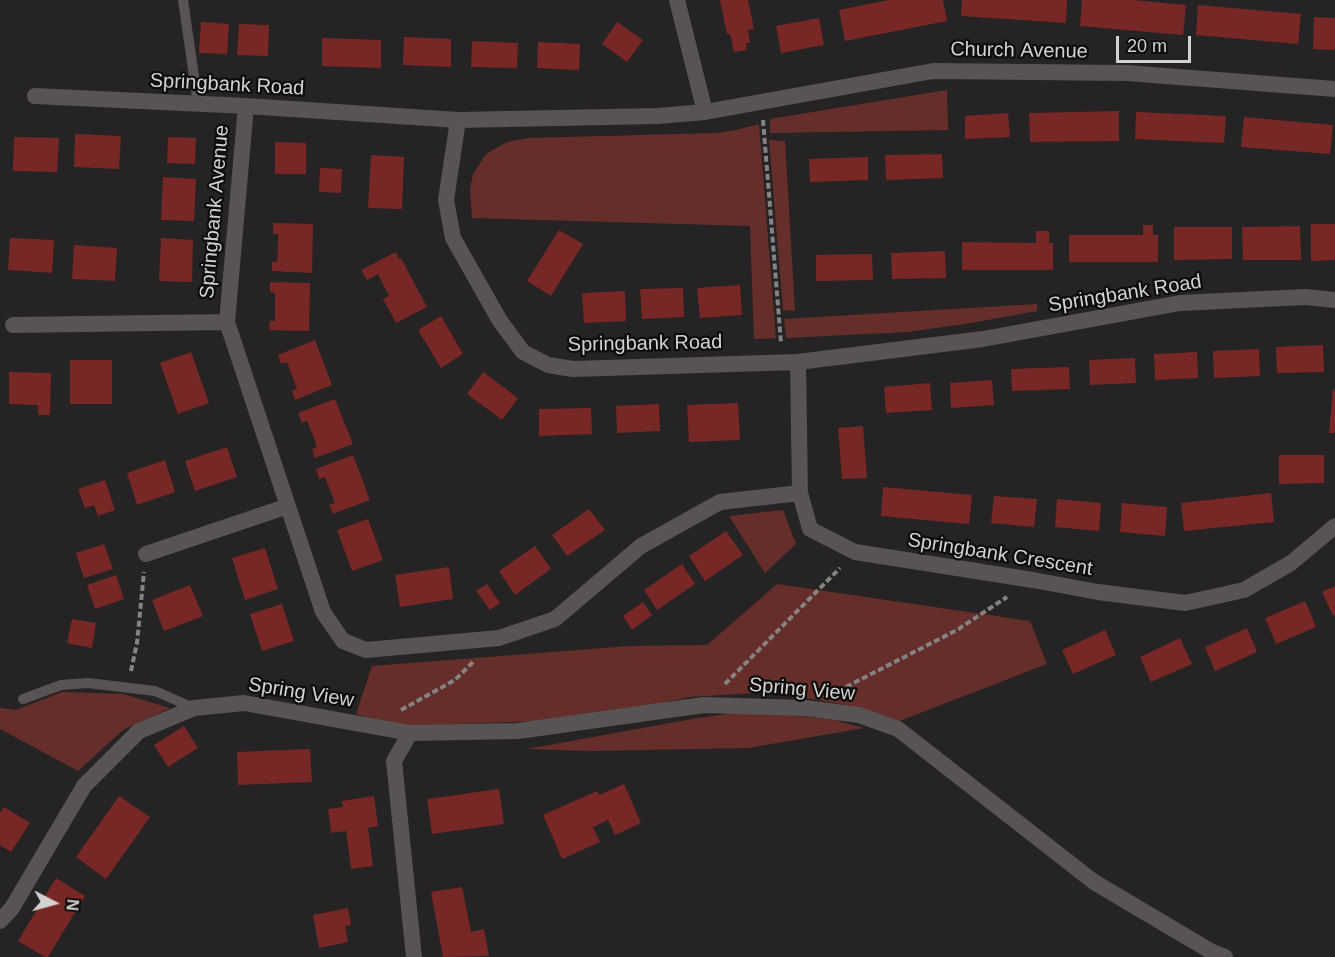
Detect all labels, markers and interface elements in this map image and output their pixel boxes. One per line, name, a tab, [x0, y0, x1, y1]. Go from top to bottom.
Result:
scale bar	[1119, 24, 1194, 62]
text: 20 m	[1127, 36, 1167, 56]
street label: Church Avenue	[950, 38, 1088, 64]
street label: Springbank Road	[149, 69, 305, 101]
street label: Springbank Avenue	[195, 124, 235, 300]
street label: Springbank Road	[1047, 270, 1203, 318]
street label: Springbank Road	[568, 331, 722, 357]
street label: Springbank Crescent	[906, 529, 1094, 581]
street label: Spring View	[247, 673, 355, 713]
street label: Spring View	[748, 673, 856, 707]
north arrow	[24, 873, 84, 933]
text: N	[63, 898, 81, 912]

